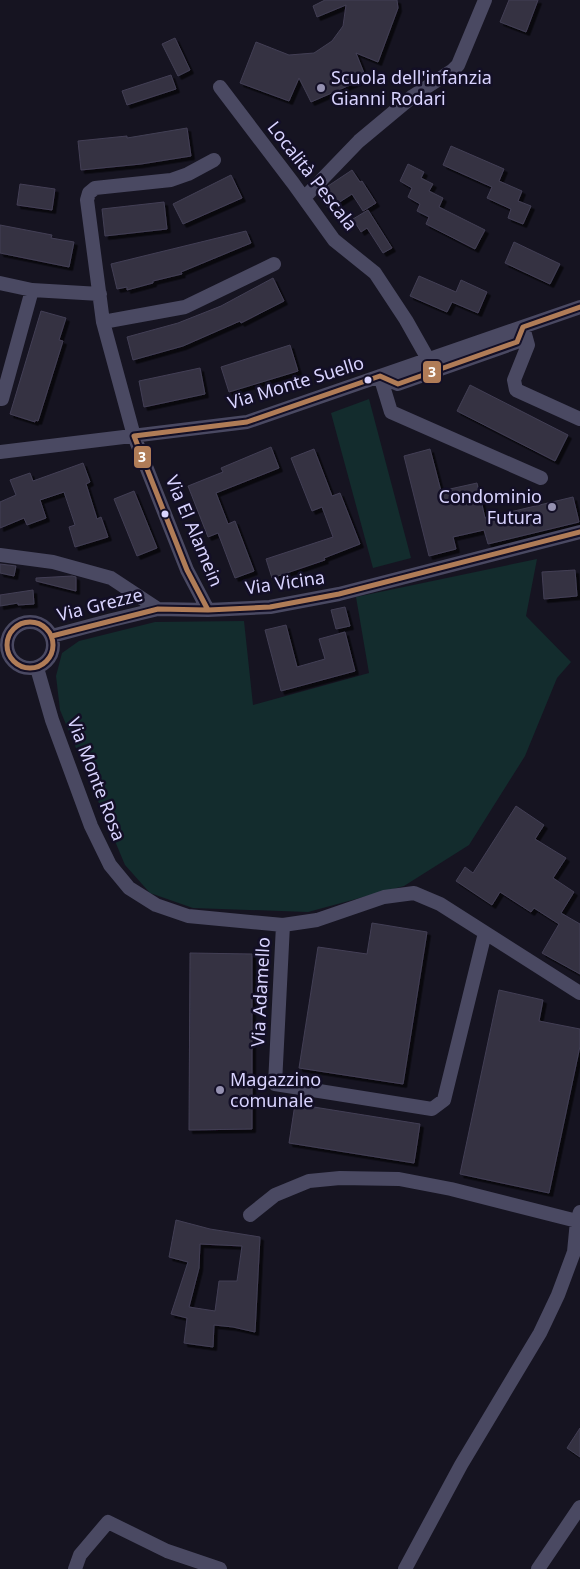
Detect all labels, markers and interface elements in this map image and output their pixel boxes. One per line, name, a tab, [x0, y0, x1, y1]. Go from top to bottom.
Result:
place label: Scuola dell'infanzia Gianni Rodari	[331, 65, 492, 110]
marker: Scuola dell'infanzia Gianni Rodari	[315, 82, 327, 94]
street label: Località Pescala	[262, 116, 363, 235]
street label: Via Monte Suello	[225, 350, 367, 414]
line badge: 3	[422, 360, 442, 384]
text: 3	[428, 362, 436, 381]
unlabelled marker	[363, 375, 373, 385]
line badge: 3	[133, 445, 152, 469]
text: 3	[138, 447, 146, 466]
street label: Via El Alamein	[161, 471, 229, 590]
place label: Condominio Futura	[439, 484, 542, 529]
marker: Condominio Futura	[546, 501, 558, 513]
unlabelled marker	[160, 509, 170, 519]
street label: Via Vicina	[243, 565, 326, 599]
street label: Via Grezze	[54, 582, 145, 626]
street label: Via Monte Rosa	[62, 713, 132, 844]
street label: Via Adamello	[245, 936, 275, 1048]
place label: Magazzino comunale	[230, 1067, 321, 1112]
marker: Magazzino comunale	[214, 1084, 226, 1096]

